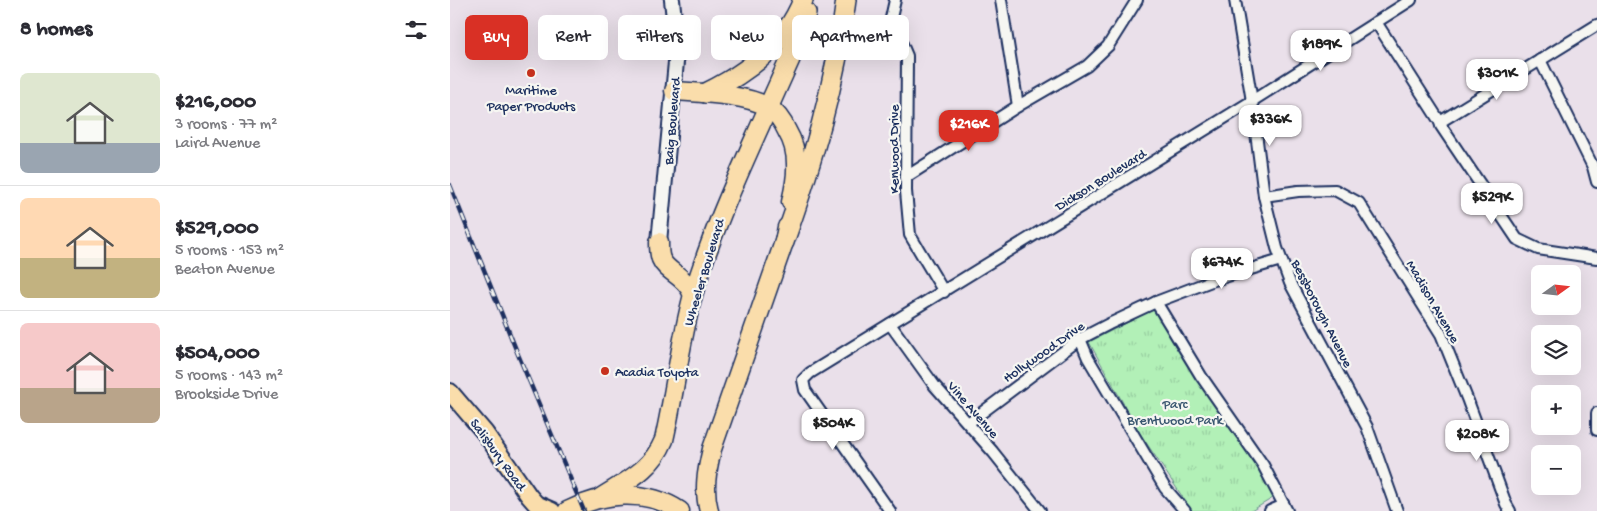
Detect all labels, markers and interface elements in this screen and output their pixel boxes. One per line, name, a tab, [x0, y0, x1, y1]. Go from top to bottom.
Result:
chip: Buy	[465, 15, 528, 60]
chip: Rent	[538, 15, 608, 60]
chip: Filters	[618, 15, 701, 60]
chip: New	[711, 15, 782, 60]
chip: Apartment	[792, 15, 909, 60]
icon: filters	[402, 16, 430, 44]
text: 8 homes	[20, 18, 92, 43]
pin: $189K	[1286, 30, 1356, 72]
text: $189K	[1301, 36, 1341, 55]
pin: $301K	[1462, 58, 1532, 101]
text: $301K	[1477, 65, 1517, 84]
marker: Maritime Paper Products	[525, 67, 537, 79]
street label: Baig Boulevard	[661, 75, 686, 167]
place label: Maritime Paper Products	[486, 83, 576, 116]
text: $216,000	[175, 91, 256, 116]
icon: home	[60, 93, 120, 153]
street label: Kenwood Drive	[887, 104, 904, 194]
pin: $336K	[1235, 104, 1305, 147]
pin: $216K	[934, 110, 1004, 152]
text: $336K	[1250, 111, 1290, 130]
text: 3 rooms · 77 m²	[175, 116, 277, 135]
text: $216K	[950, 116, 988, 135]
text: Laird Avenue	[175, 135, 260, 154]
street label: Dickson Boulevard	[1052, 145, 1151, 216]
pin: $529K	[1457, 182, 1527, 225]
text: $529K	[1472, 189, 1512, 208]
street label: Wheeler Boulevard	[681, 216, 730, 328]
text: $529,000	[175, 217, 259, 242]
icon: home	[60, 218, 120, 278]
text: 5 rooms · 153 m²	[175, 242, 284, 261]
pin: $674K	[1187, 248, 1257, 290]
text: $674K	[1202, 254, 1242, 273]
street label: Bessborough Avenue	[1286, 256, 1356, 372]
street label: Madison Avenue	[1401, 258, 1463, 348]
text: Beaton Avenue	[175, 261, 275, 280]
north arrow	[1531, 265, 1581, 315]
map controls	[1531, 265, 1581, 495]
street label: Hollywood Drive	[1000, 318, 1089, 387]
button: layers	[1531, 325, 1581, 375]
text: $504,000	[175, 342, 260, 367]
icon: home	[60, 343, 120, 403]
marker: Acadia Toyota	[599, 365, 611, 377]
place label: Acadia Toyota	[615, 365, 700, 382]
text: 5 rooms · 143 m²	[175, 367, 283, 386]
street label: Vine Avenue	[942, 378, 1002, 443]
button: +	[1531, 385, 1581, 435]
text: Brookside Drive	[175, 386, 278, 405]
park label: Parc Brentwood Park	[1126, 397, 1224, 430]
pin: $504K	[798, 408, 868, 451]
text: $504K	[812, 415, 854, 434]
street label: Salisbury Road	[465, 416, 530, 496]
pin: $208K	[1442, 420, 1512, 462]
text: $208K	[1456, 426, 1498, 445]
button: −	[1531, 445, 1581, 495]

